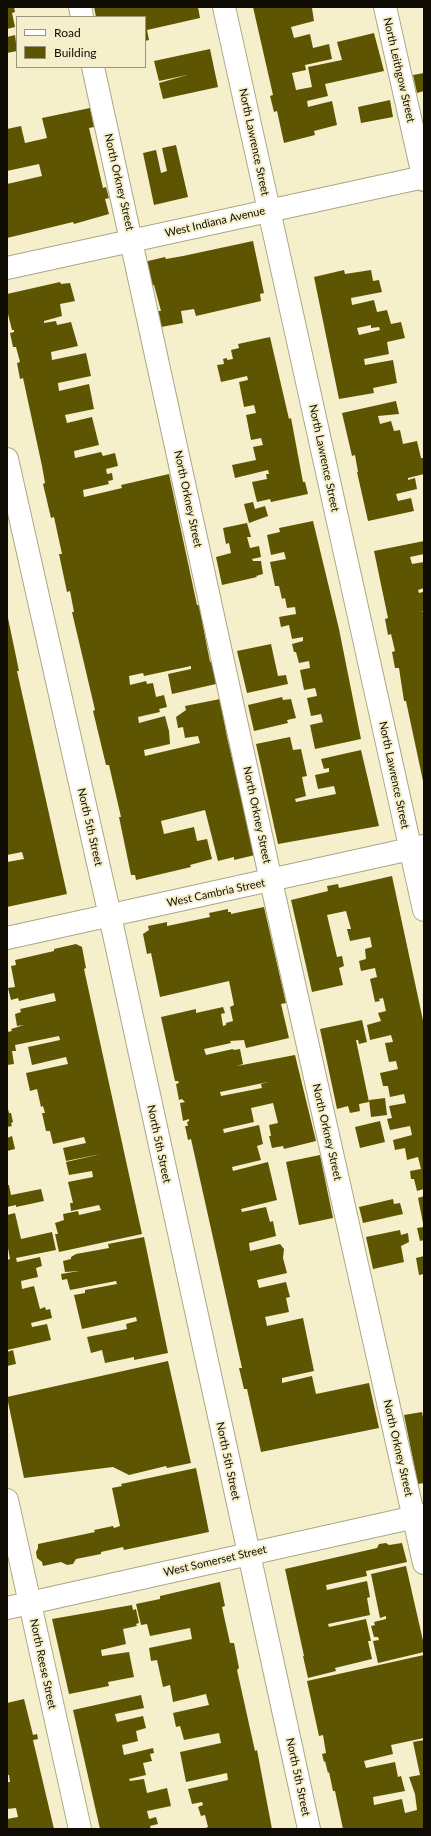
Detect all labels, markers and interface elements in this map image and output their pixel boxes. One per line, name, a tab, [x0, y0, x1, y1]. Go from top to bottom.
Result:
legend	[16, 16, 146, 68]
street label: North Leithgow Street	[380, 16, 418, 124]
text: Road	[54, 25, 81, 40]
text: Building	[54, 45, 97, 60]
street label: North Lawrence Street	[236, 87, 272, 197]
street label: North Orkney Street	[101, 132, 137, 232]
street label: West Indiana Avenue	[164, 204, 266, 240]
street label: North Lawrence Street	[306, 403, 342, 513]
street label: North Orkney Street	[171, 449, 205, 549]
street label: North Lawrence Street	[376, 720, 412, 830]
street label: North Orkney Street	[240, 765, 274, 865]
street label: North 5th Street	[75, 787, 105, 867]
street label: West Cambria Street	[166, 876, 266, 910]
street label: North Orkney Street	[309, 1082, 345, 1182]
street label: North 5th Street	[144, 1104, 174, 1184]
street label: North Orkney Street	[380, 1398, 416, 1498]
street label: North 5th Street	[213, 1421, 243, 1501]
street label: West Somerset Street	[162, 1543, 268, 1579]
street label: North Reese Street	[27, 1618, 59, 1710]
street label: North 5th Street	[283, 1737, 313, 1817]

